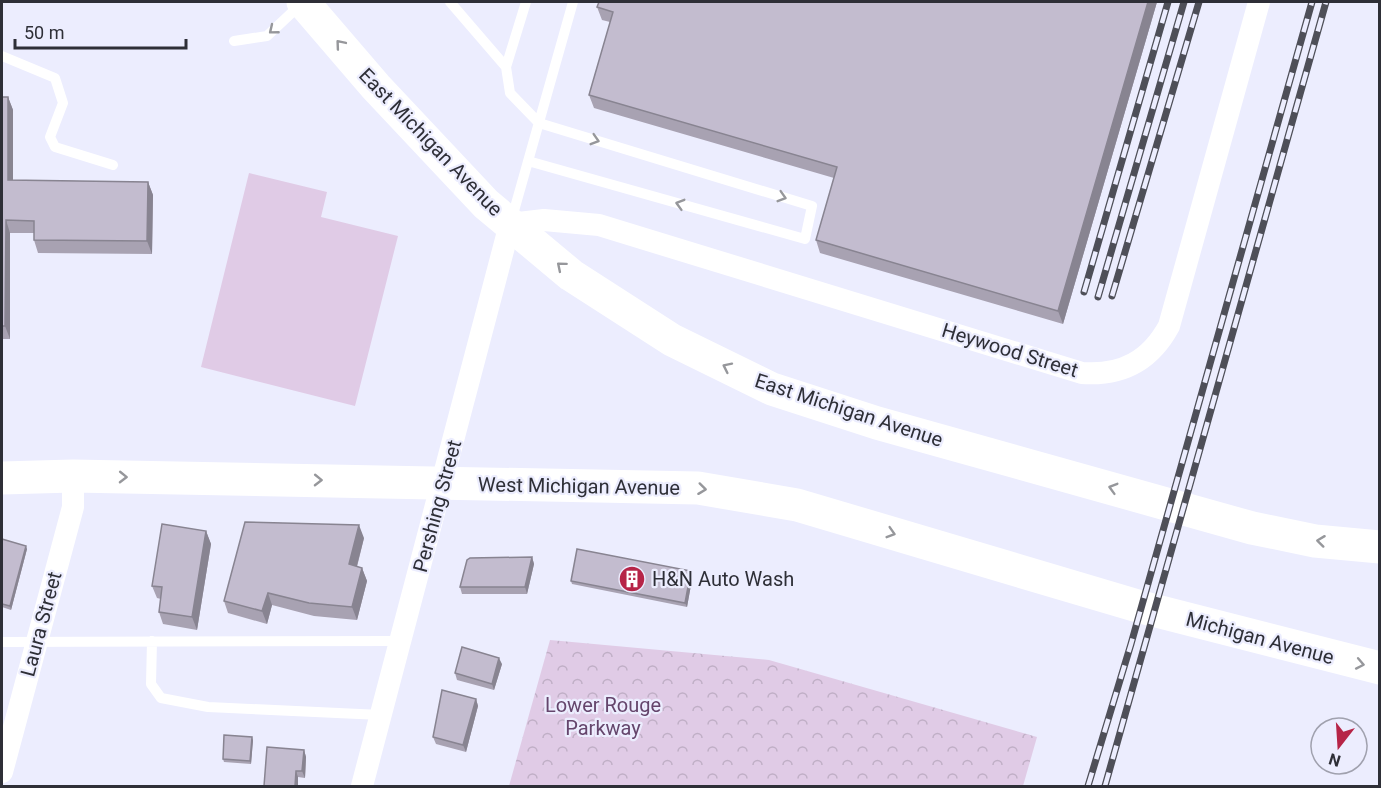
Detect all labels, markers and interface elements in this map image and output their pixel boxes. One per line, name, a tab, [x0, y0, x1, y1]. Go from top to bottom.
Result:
scale bar	[15, 12, 186, 50]
text: 50 m	[24, 22, 64, 43]
one-way arrow	[269, 23, 280, 34]
one-way arrow	[336, 40, 347, 51]
street label: East Michigan Avenue	[354, 63, 508, 221]
one-way arrow	[589, 133, 600, 145]
one-way arrow	[776, 190, 787, 202]
one-way arrow	[675, 199, 686, 211]
one-way arrow	[557, 262, 568, 273]
street label: Heywood Street	[939, 318, 1081, 382]
one-way arrow	[723, 362, 734, 374]
street label: East Michigan Avenue	[752, 368, 946, 452]
street label: Pershing Street	[408, 437, 466, 575]
one-way arrow	[118, 471, 127, 483]
street label: West Michigan Avenue	[478, 472, 680, 500]
one-way arrow	[313, 474, 322, 487]
one-way arrow	[697, 483, 706, 495]
one-way arrow	[1108, 483, 1118, 496]
one-way arrow	[885, 526, 896, 538]
one-way arrow	[1317, 535, 1326, 548]
building icon: H&N Auto Wash	[617, 564, 647, 594]
place label: H&N Auto Wash	[652, 567, 794, 591]
street label: Laura Street	[15, 569, 67, 679]
street label: Michigan Avenue	[1183, 607, 1337, 669]
one-way arrow	[1354, 657, 1364, 670]
park label: Lower Rouge Parkway	[545, 693, 661, 740]
north arrow	[1309, 716, 1369, 776]
text: N	[1327, 749, 1343, 771]

